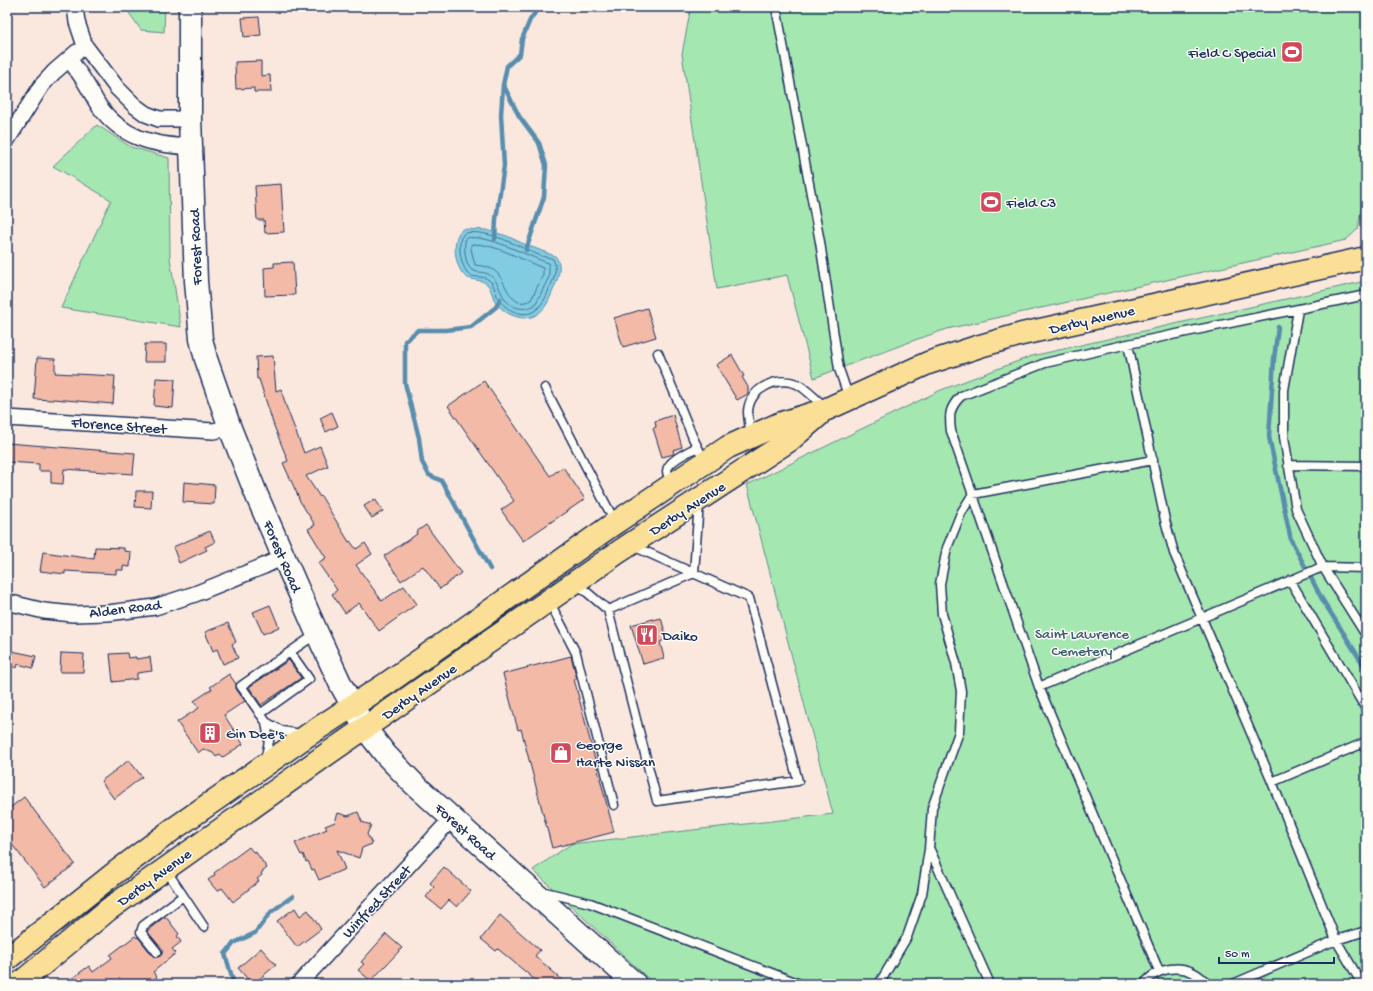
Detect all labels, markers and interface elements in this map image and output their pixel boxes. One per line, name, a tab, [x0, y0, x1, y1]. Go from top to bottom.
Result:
sports icon: Field C Special	[1279, 39, 1305, 65]
place label: Field C Special	[1187, 45, 1276, 63]
sports icon: Field C3	[978, 189, 1004, 215]
place label: Field C3	[1005, 195, 1056, 213]
street label: Forest Road	[187, 207, 207, 286]
street label: Derby Avenue	[1047, 302, 1137, 340]
street label: Florence Street	[70, 415, 169, 439]
street label: Derby Avenue	[646, 478, 730, 541]
street label: Forest Road	[258, 517, 305, 597]
street label: Alden Road	[88, 597, 163, 623]
restaurant icon: Daiko	[634, 622, 660, 648]
park label: Saint Lawrence Cemetery	[1035, 626, 1129, 661]
place label: Daiko	[661, 628, 698, 646]
street label: Derby Avenue	[379, 660, 461, 725]
building icon: Gin Dee's	[197, 720, 223, 746]
place label: Gin Dee's	[226, 726, 284, 744]
place label: George Harte Nissan	[576, 737, 655, 772]
shop icon: George Harte Nissan	[548, 740, 574, 766]
street label: Forest Road	[429, 800, 500, 866]
street label: Derby Avenue	[114, 846, 196, 912]
street label: Winfred Street	[339, 861, 417, 943]
scale bar	[1219, 939, 1334, 965]
text: 50 m	[1225, 948, 1250, 962]

